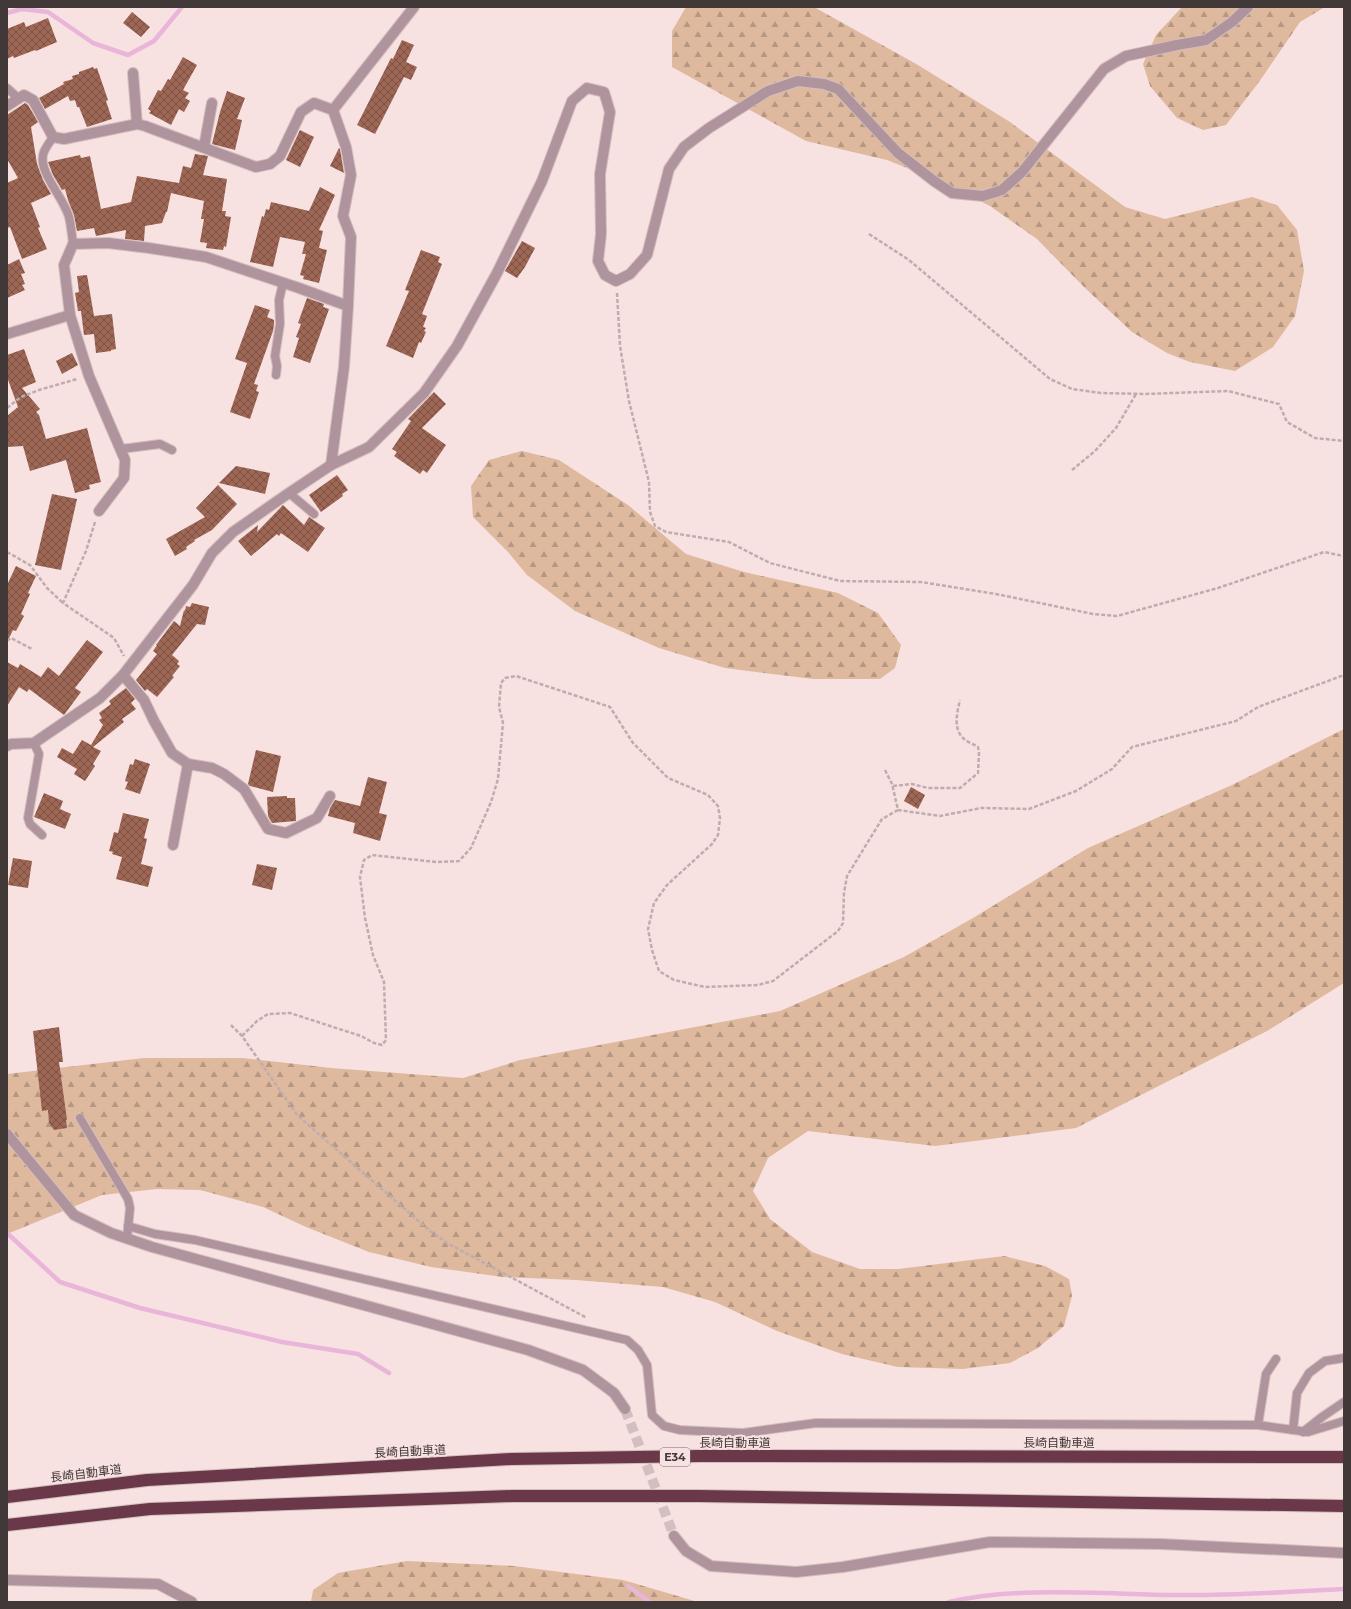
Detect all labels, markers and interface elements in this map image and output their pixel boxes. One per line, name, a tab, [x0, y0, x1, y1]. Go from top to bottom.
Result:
street label: 長崎自動車道	[699, 1435, 771, 1450]
street label: 長崎自動車道	[1023, 1435, 1095, 1450]
street label: 長崎自動車道	[374, 1442, 446, 1460]
road number: E34	[660, 1448, 690, 1466]
street label: 長崎自動車道	[49, 1461, 123, 1485]

